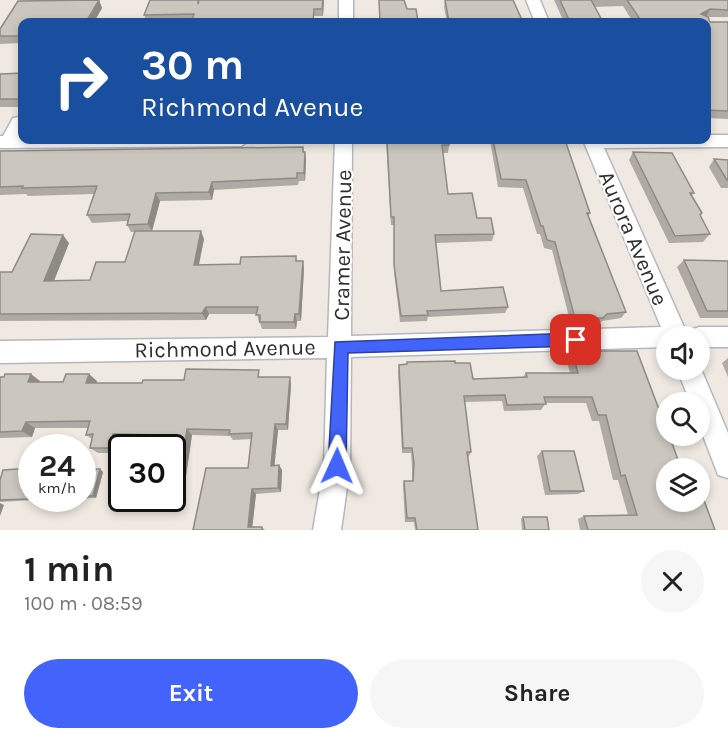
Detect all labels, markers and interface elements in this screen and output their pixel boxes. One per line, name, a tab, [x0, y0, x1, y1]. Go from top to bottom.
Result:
text: 30 m	[141, 40, 244, 90]
icon: right	[42, 42, 120, 120]
text: Richmond Avenue	[141, 91, 363, 123]
street label: Aurora Avenue	[593, 167, 673, 310]
street label: Cramer Avenue	[329, 169, 357, 321]
pin	[550, 314, 601, 365]
icon: arrive	[559, 323, 592, 356]
map controls	[656, 326, 710, 512]
button: sound	[656, 326, 710, 380]
street label: Richmond Avenue	[134, 334, 316, 364]
button: search	[656, 392, 710, 446]
speed limit sign: 30	[108, 434, 186, 512]
position arrow	[305, 434, 369, 498]
text: 24	[39, 448, 75, 484]
button: layers	[656, 458, 710, 512]
text: km/h	[38, 479, 76, 497]
text: 1 min	[24, 548, 114, 590]
button: close	[641, 550, 704, 613]
text: 100 m · 08:59	[24, 592, 143, 615]
button: Exit	[24, 659, 358, 728]
button: Share	[370, 659, 704, 728]

